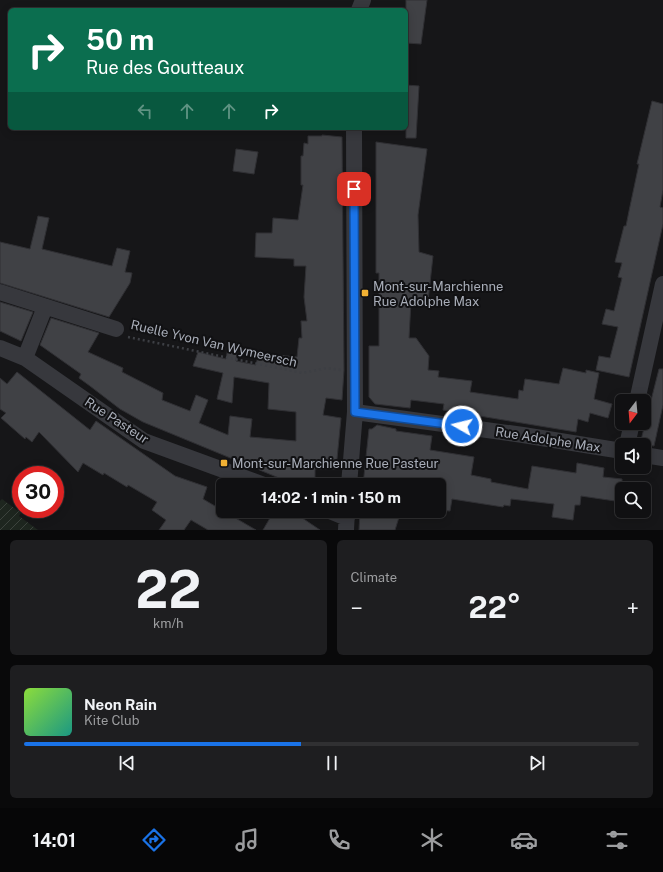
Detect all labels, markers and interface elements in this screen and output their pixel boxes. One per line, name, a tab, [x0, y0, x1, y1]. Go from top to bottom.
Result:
text: 50 m	[86, 23, 154, 56]
icon: right	[20, 24, 72, 76]
text: Rue des Goutteaux	[86, 57, 244, 78]
icon: left	[134, 100, 156, 122]
icon: ahead	[176, 100, 198, 122]
icon: ahead	[218, 100, 240, 122]
icon: right	[260, 100, 282, 122]
pin	[337, 172, 371, 206]
icon: arrive	[343, 178, 365, 200]
place label: Mont-sur-Marchienne Rue Adolphe Max	[373, 279, 503, 309]
marker: Mont-sur-Marchienne Rue Adolphe Max	[360, 288, 370, 298]
street label: Ruelle Yvon Van Wymeersch	[129, 317, 298, 370]
street label: Rue Pasteur	[82, 394, 152, 447]
north arrow	[615, 394, 651, 430]
map controls	[615, 394, 651, 518]
position arrow	[441, 405, 483, 447]
street label: Rue Adolphe Max	[494, 424, 602, 455]
button: sound	[615, 438, 651, 474]
place label: Mont-sur-Marchienne Rue Pasteur	[232, 456, 439, 471]
marker: Mont-sur-Marchienne Rue Pasteur	[219, 458, 229, 468]
speed limit sign: 30	[12, 466, 64, 518]
button: search	[615, 482, 651, 518]
text: 14:02 · 1 min · 150 m	[261, 489, 401, 506]
text: 22	[135, 559, 201, 620]
text: Climate	[351, 570, 397, 585]
text: 22°	[469, 589, 521, 625]
text: −	[351, 595, 363, 621]
text: +	[627, 595, 639, 621]
text: km/h	[153, 616, 184, 631]
text: Neon Rain	[84, 696, 157, 713]
text: Kite Club	[84, 713, 139, 728]
icon: previous	[116, 752, 138, 774]
icon: pause	[321, 752, 343, 774]
icon: next	[526, 752, 548, 774]
icon: directions	[140, 826, 168, 854]
icon: music	[233, 826, 261, 854]
icon: phone	[325, 826, 353, 854]
icon: climate	[418, 826, 446, 854]
icon: car	[510, 826, 538, 854]
icon: filters	[603, 826, 631, 854]
text: 14:01	[32, 830, 76, 851]

